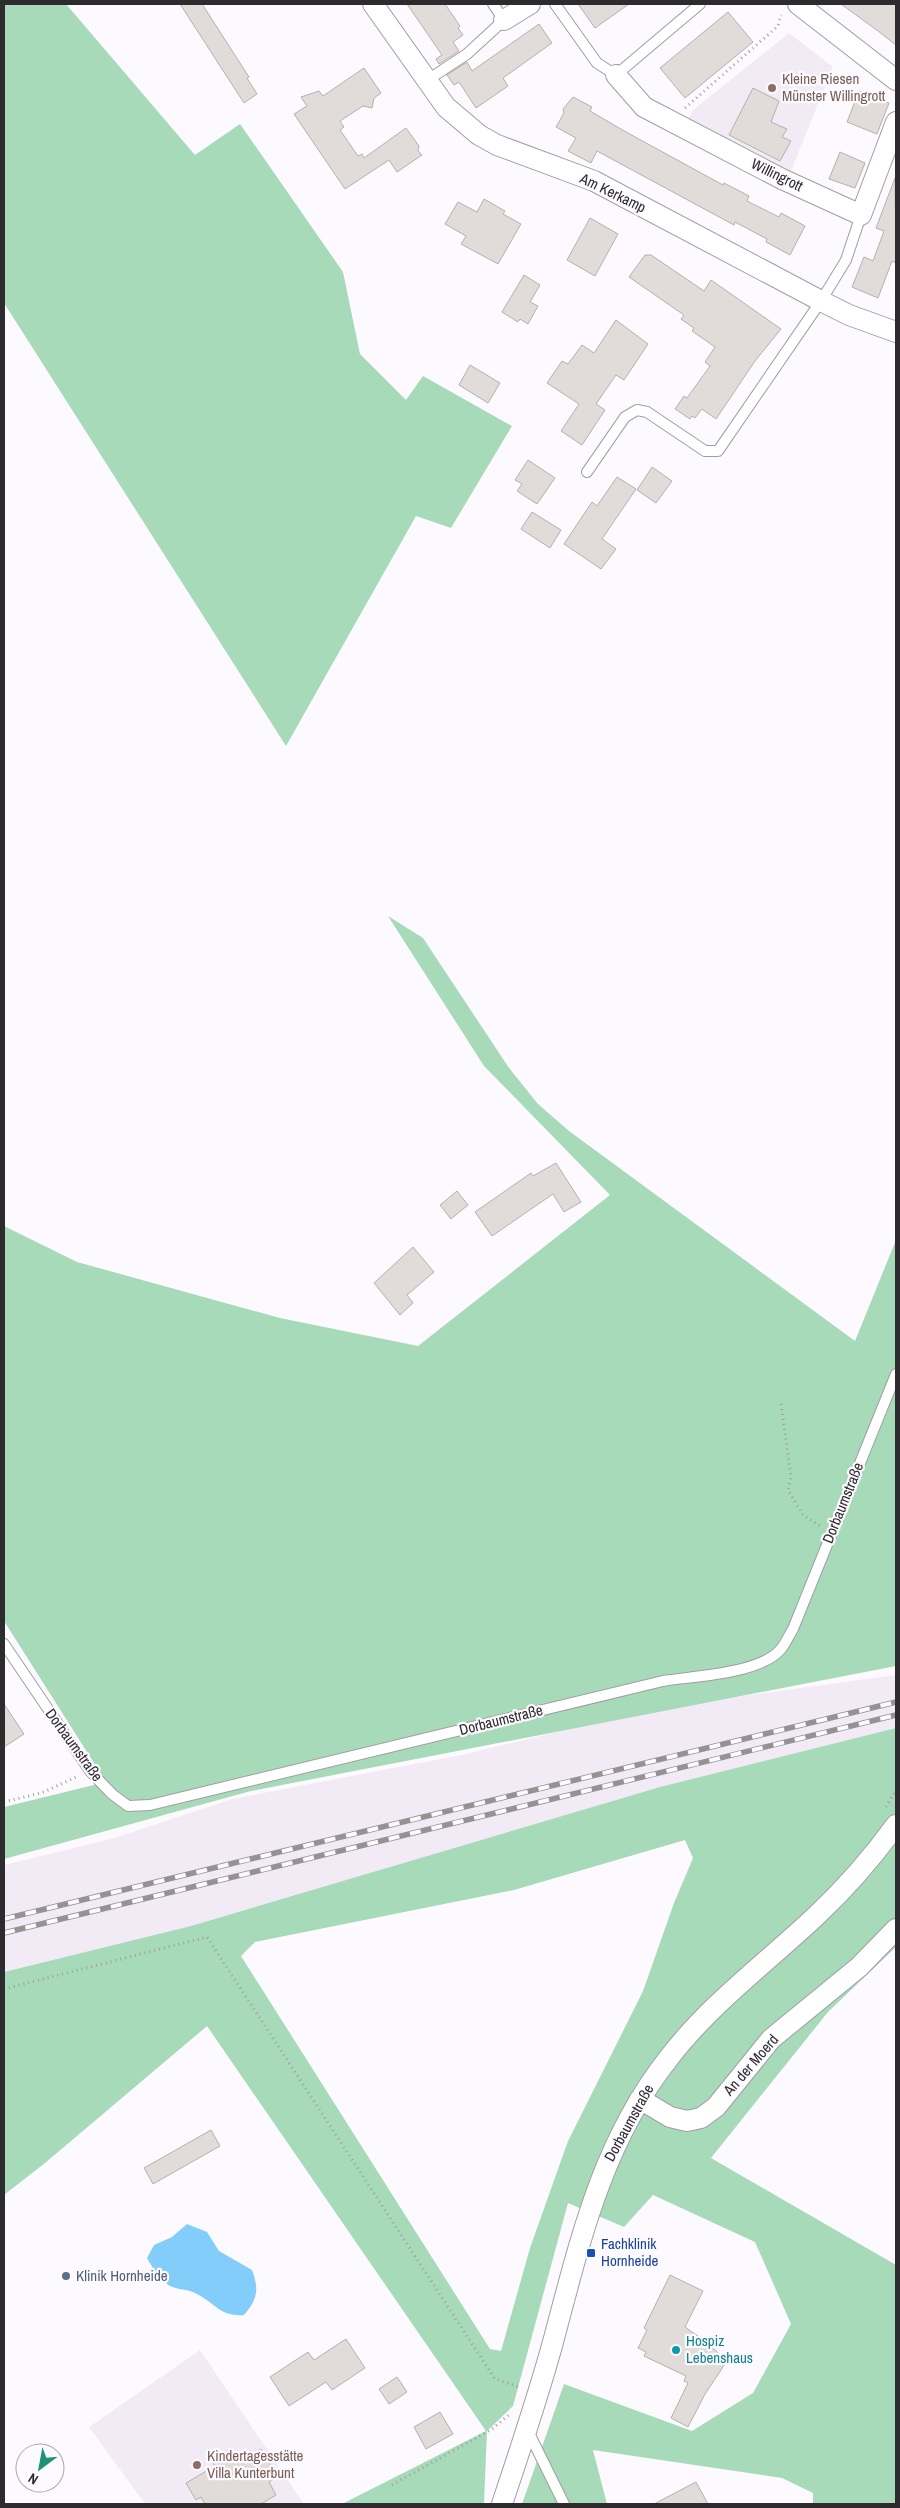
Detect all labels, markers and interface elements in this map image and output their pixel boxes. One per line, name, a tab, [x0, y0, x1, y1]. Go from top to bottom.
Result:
place label: Kleine Riesen Münster Willingrott	[782, 68, 886, 106]
marker: Kleine Riesen Münster Willingrott	[766, 82, 778, 94]
street label: Willingrott	[748, 153, 807, 196]
street label: Am Kerkamp	[576, 167, 650, 218]
street label: Dorbaumstraße	[817, 1459, 868, 1546]
street label: Dorbaumstraße	[457, 1699, 545, 1740]
street label: Dorbaumstraße	[41, 1704, 108, 1786]
street label: An der Moerd	[718, 2030, 783, 2100]
street label: Dorbaumstraße	[599, 2080, 659, 2165]
place label: Fachklinik Hornheide	[601, 2233, 659, 2271]
marker: Fachklinik Hornheide	[585, 2247, 597, 2259]
place label: Klinik Hornheide	[76, 2265, 168, 2286]
marker: Klinik Hornheide	[60, 2270, 72, 2282]
place label: Hospiz Lebenshaus	[686, 2330, 753, 2368]
marker: Hospiz Lebenshaus	[670, 2344, 682, 2356]
north arrow	[15, 2443, 65, 2493]
place label: Kindertagesstätte Villa Kunterbunt	[207, 2445, 304, 2483]
marker: Kindertagesstätte Villa Kunterbunt	[191, 2459, 203, 2471]
text: N	[25, 2469, 41, 2489]

